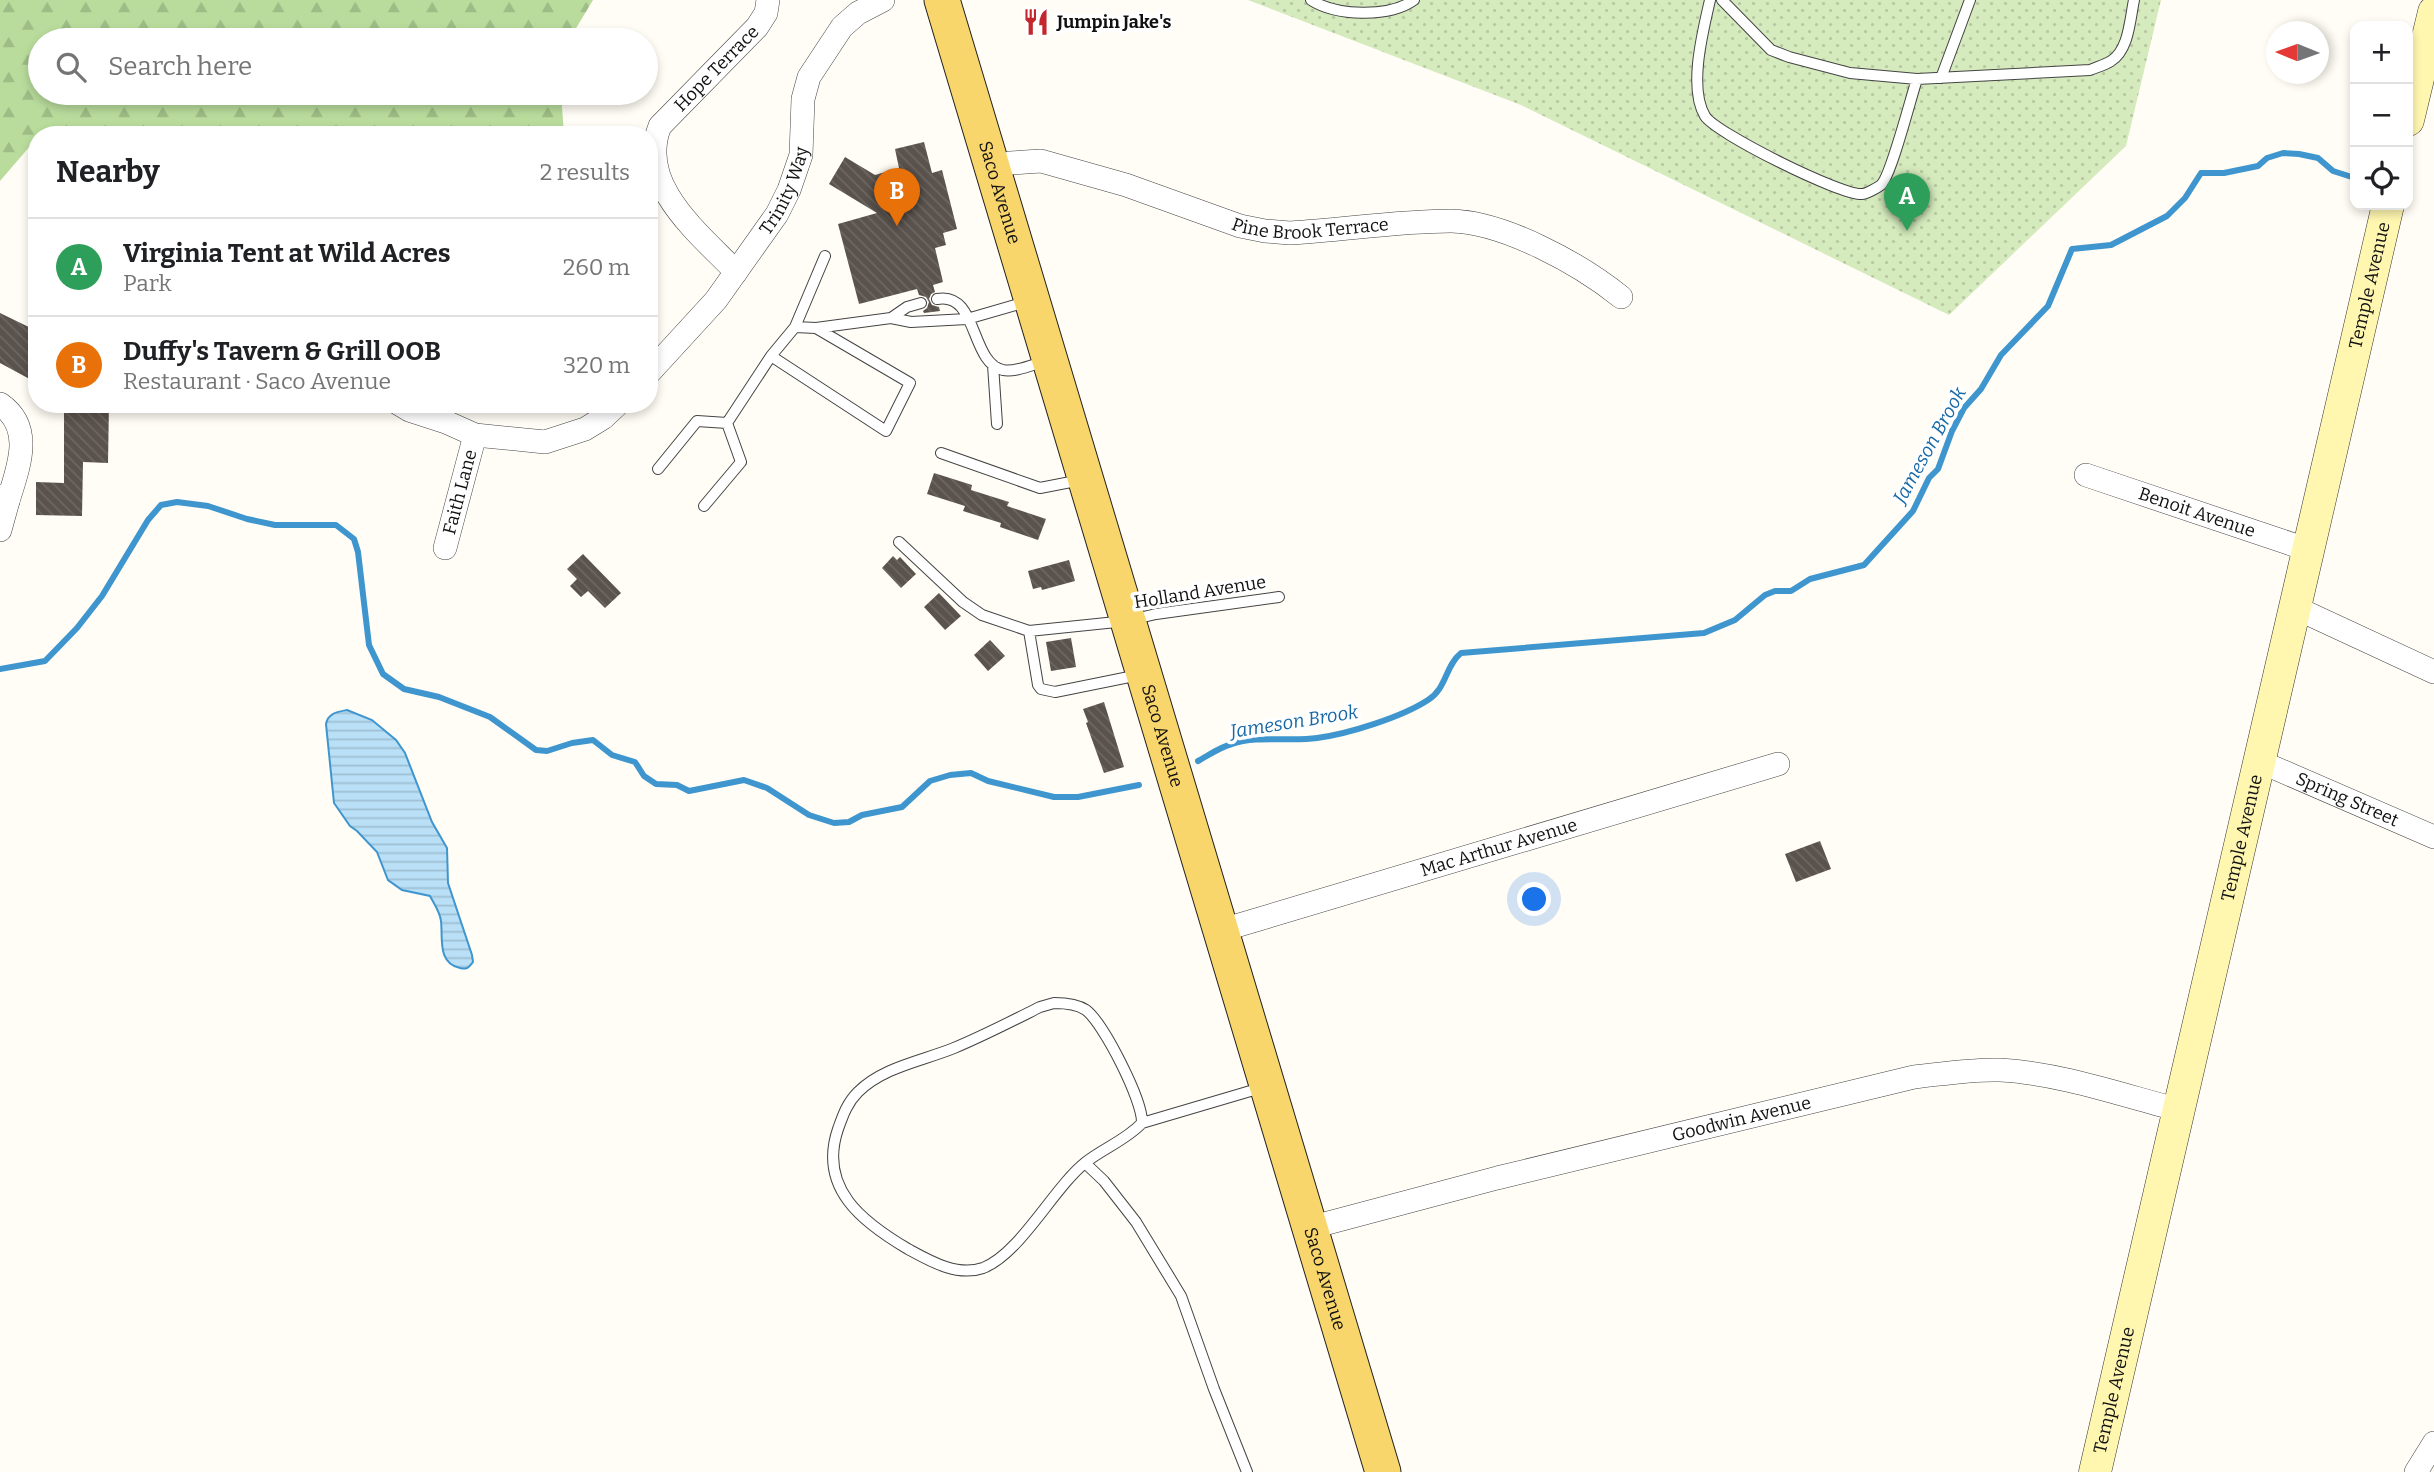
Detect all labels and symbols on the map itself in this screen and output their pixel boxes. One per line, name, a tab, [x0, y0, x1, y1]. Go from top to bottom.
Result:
restaurant icon: Jumpin Jake's	[1021, 7, 1051, 37]
place label: Jumpin Jake's	[1056, 11, 1172, 33]
street label: Hope Terrace	[670, 21, 763, 116]
north arrow	[2266, 21, 2329, 84]
street label: Saco Avenue	[974, 138, 1026, 247]
street label: Trinity Way	[755, 146, 812, 239]
pin: B	[874, 168, 920, 226]
pin: A	[1884, 173, 1930, 231]
street label: Pine Brook Terrace	[1229, 213, 1390, 244]
street label: Temple Avenue	[2344, 220, 2395, 351]
water label: Jameson Brook	[1887, 382, 1971, 509]
street label: Faith Lane	[438, 447, 482, 537]
street label: Benoit Avenue	[2136, 482, 2258, 542]
street label: Holland Avenue	[1132, 571, 1268, 613]
street label: Saco Avenue	[1137, 682, 1188, 790]
water label: Jameson Brook	[1226, 700, 1360, 743]
street label: Spring Street	[2292, 767, 2403, 832]
street label: Temple Avenue	[2216, 772, 2267, 903]
street label: Mac Arthur Avenue	[1418, 814, 1580, 881]
your location	[1517, 882, 1551, 916]
street label: Goodwin Avenue	[1670, 1091, 1813, 1146]
street label: Saco Avenue	[1299, 1225, 1351, 1333]
street label: Temple Avenue	[2089, 1325, 2139, 1456]

